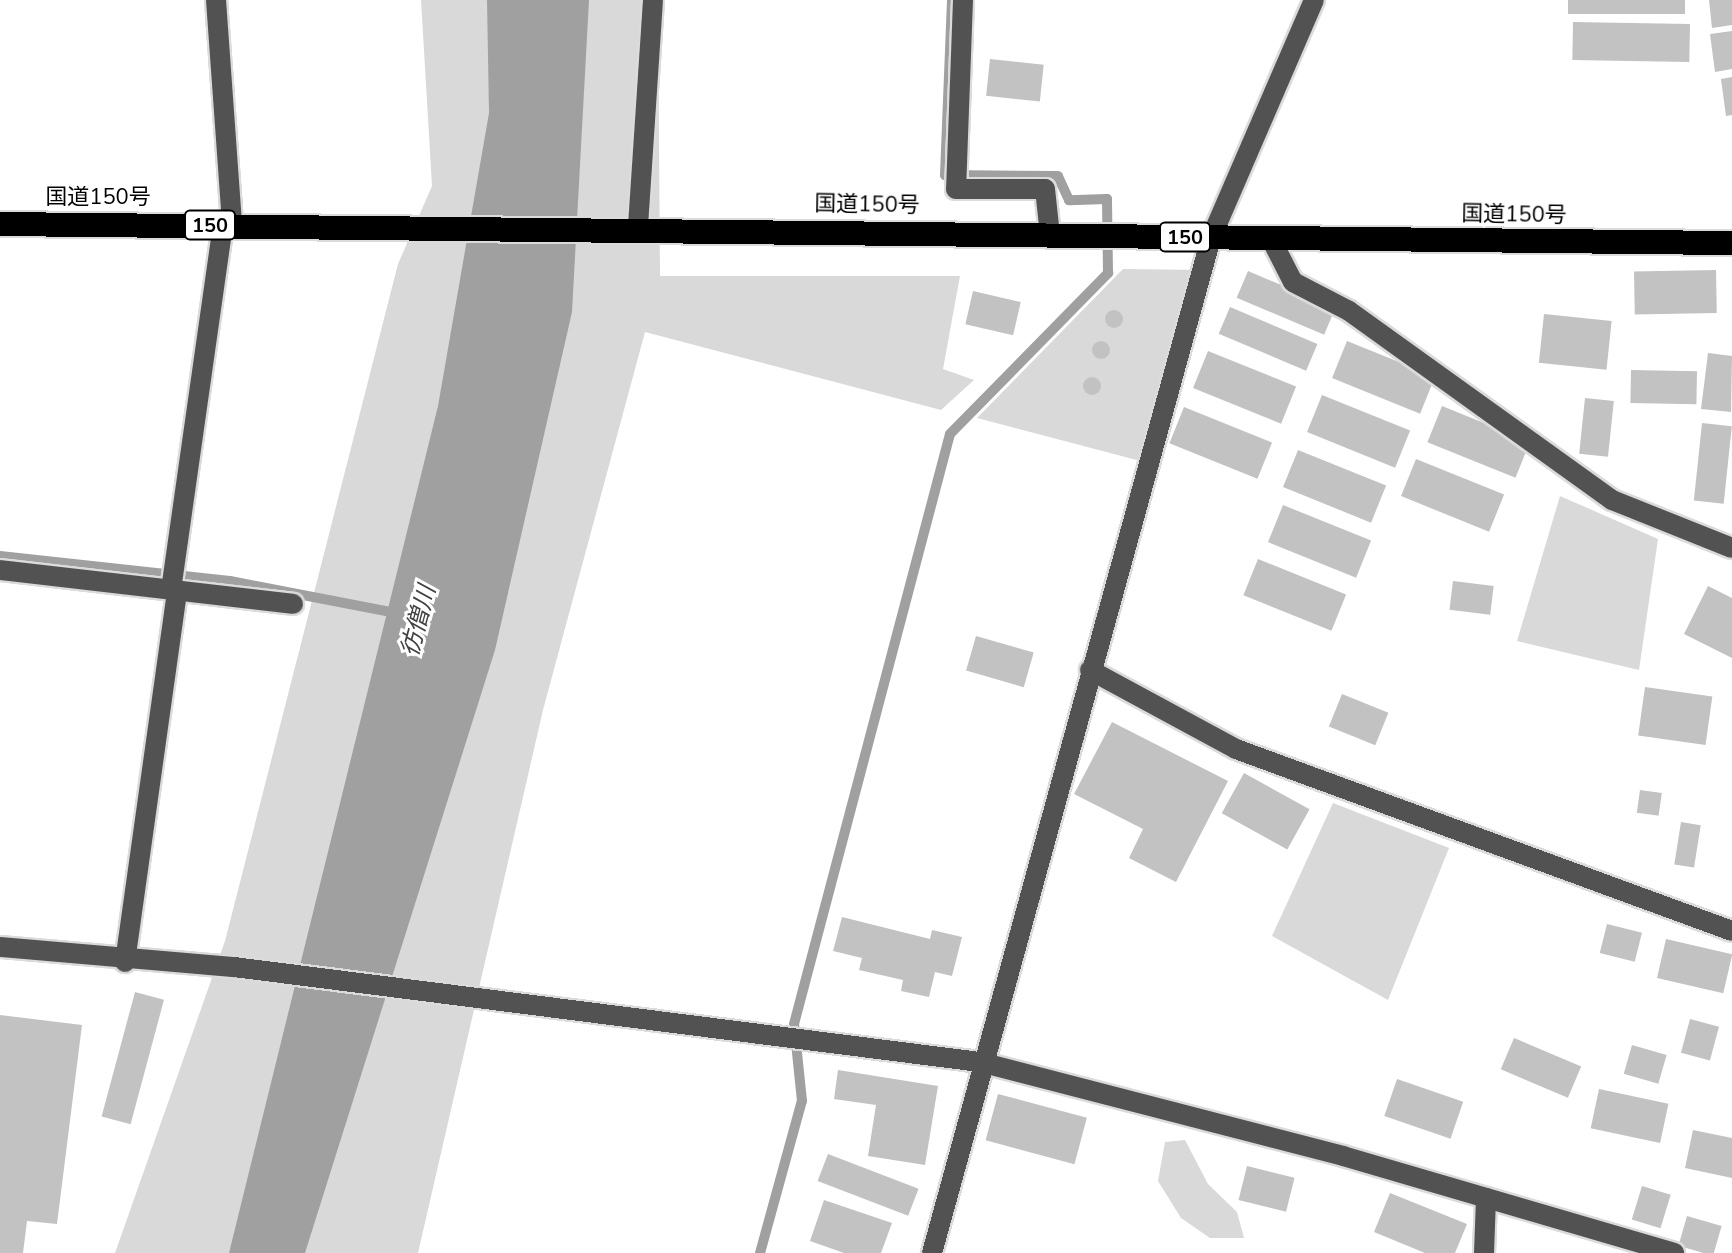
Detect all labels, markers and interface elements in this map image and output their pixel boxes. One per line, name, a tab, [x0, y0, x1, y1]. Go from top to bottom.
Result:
street label: 国道150号	[45, 185, 151, 211]
street label: 国道150号	[814, 191, 920, 219]
street label: 国道150号	[1461, 201, 1567, 229]
road number: 150	[184, 209, 236, 241]
road number: 150	[1159, 221, 1211, 253]
water label: 彷僧川	[396, 582, 442, 660]

